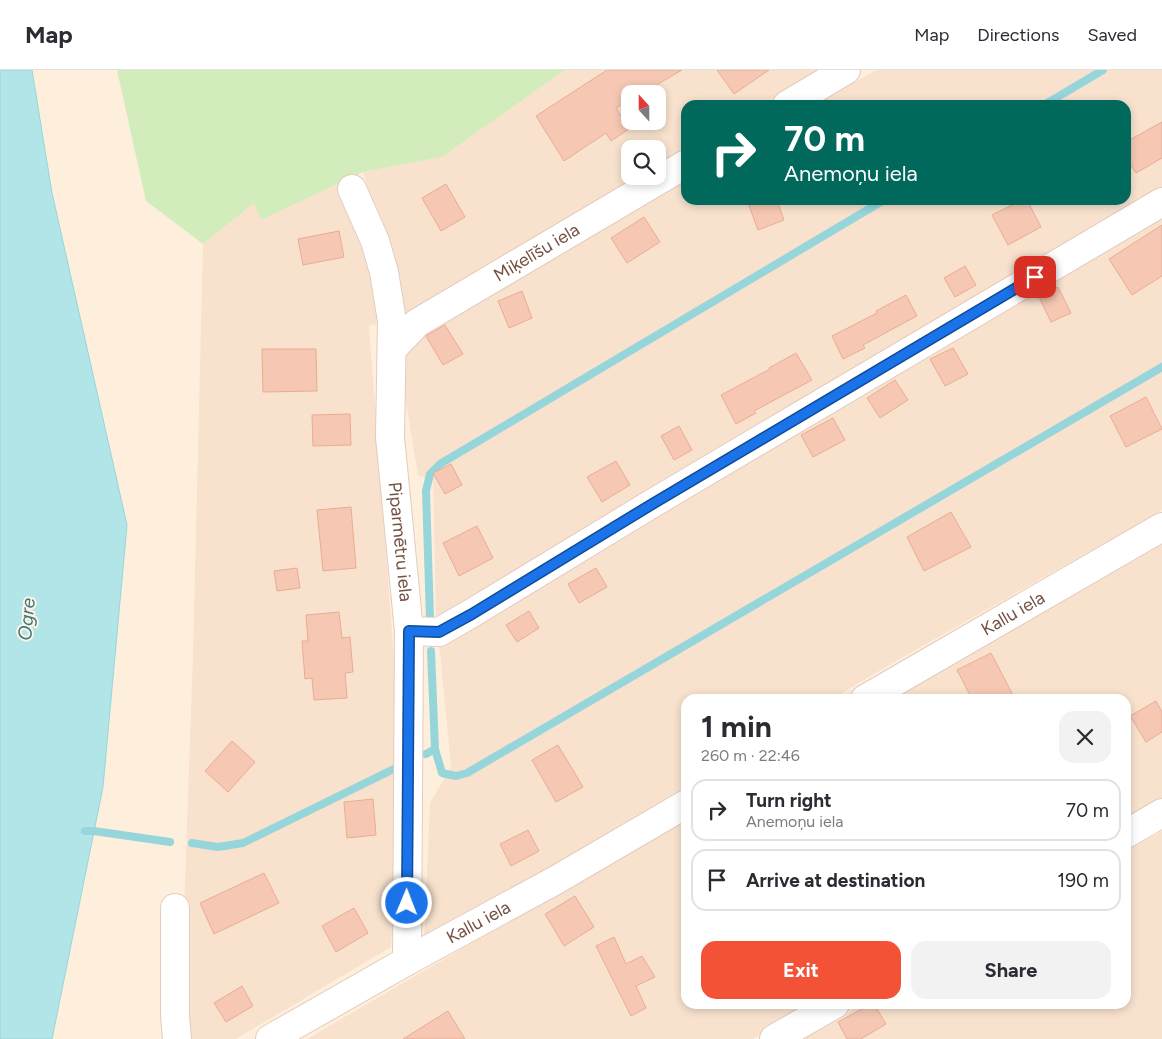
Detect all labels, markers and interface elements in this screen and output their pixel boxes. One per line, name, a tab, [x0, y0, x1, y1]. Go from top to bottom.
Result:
text: Map	[25, 20, 73, 49]
text: Map	[914, 24, 949, 46]
text: Directions	[977, 24, 1059, 46]
text: Saved	[1087, 24, 1137, 46]
north arrow	[621, 85, 666, 130]
map controls	[621, 85, 666, 185]
text: 70 m	[784, 118, 865, 160]
icon: right	[701, 120, 766, 185]
button: search	[621, 140, 666, 185]
text: Anemoņu iela	[784, 160, 918, 187]
street label: Miķelīšu iela	[490, 218, 584, 286]
pin	[1014, 256, 1056, 298]
icon: arrive	[1021, 263, 1049, 291]
street label: Piparmētru iela	[383, 481, 417, 603]
street label: Kallu iela	[977, 586, 1049, 640]
water label: Ogre	[13, 596, 40, 641]
text: 1 min	[701, 708, 772, 745]
button: close	[1059, 711, 1111, 763]
text: 260 m · 22:46	[701, 746, 800, 765]
text: Turn right	[746, 789, 832, 812]
icon: right	[703, 796, 731, 824]
text: 70 m	[1066, 799, 1109, 822]
text: Anemoņu iela	[746, 812, 843, 831]
icon: arrive	[703, 866, 731, 894]
text: Arrive at destination	[746, 869, 925, 892]
text: 190 m	[1057, 869, 1109, 892]
position arrow	[380, 876, 432, 928]
street label: Kallu iela	[443, 896, 514, 948]
button: Exit	[701, 941, 901, 999]
button: Share	[911, 941, 1111, 999]

